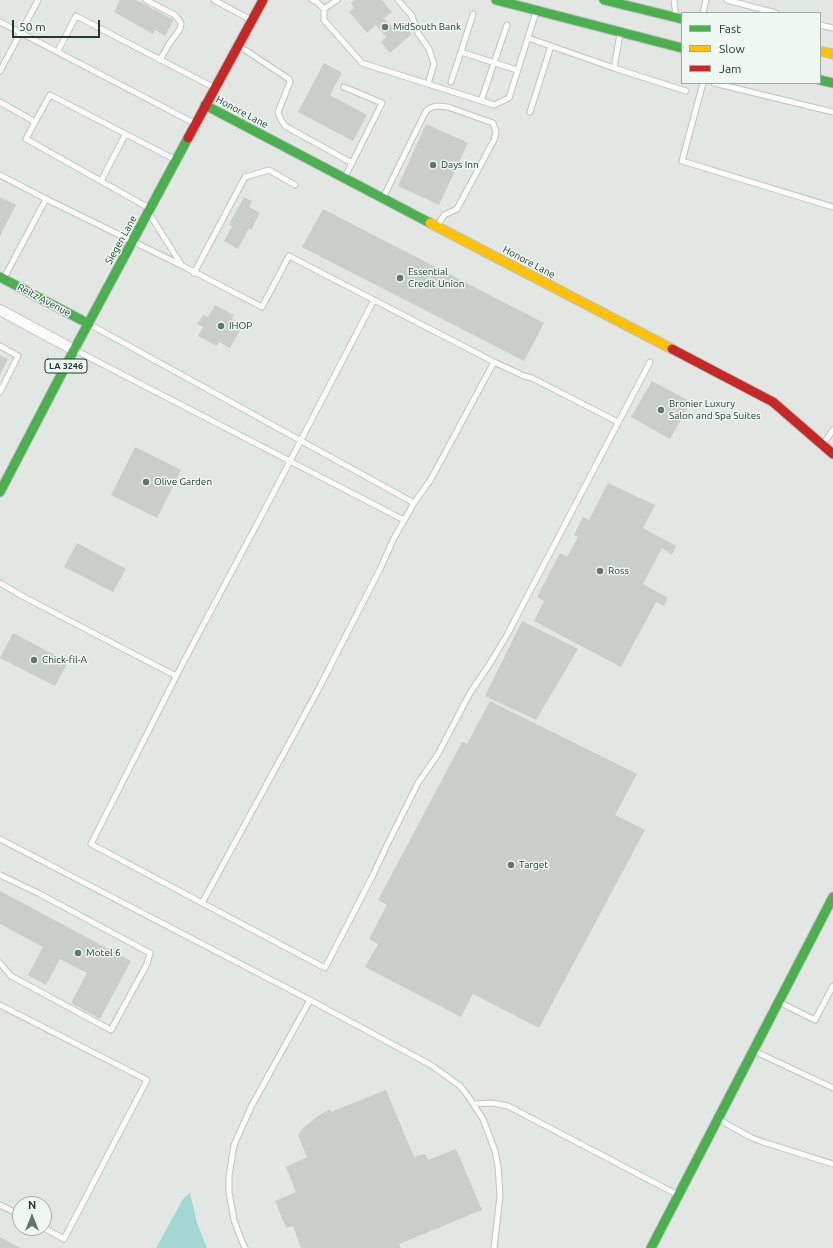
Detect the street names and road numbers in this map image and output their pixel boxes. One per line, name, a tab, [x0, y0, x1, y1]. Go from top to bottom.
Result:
street label: Honore Lane	[214, 93, 270, 131]
street label: Siegen Lane	[103, 214, 139, 266]
street label: Honore Lane	[501, 243, 557, 281]
street label: Reitz Avenue	[15, 281, 73, 319]
road number: LA 3246	[45, 359, 87, 373]

